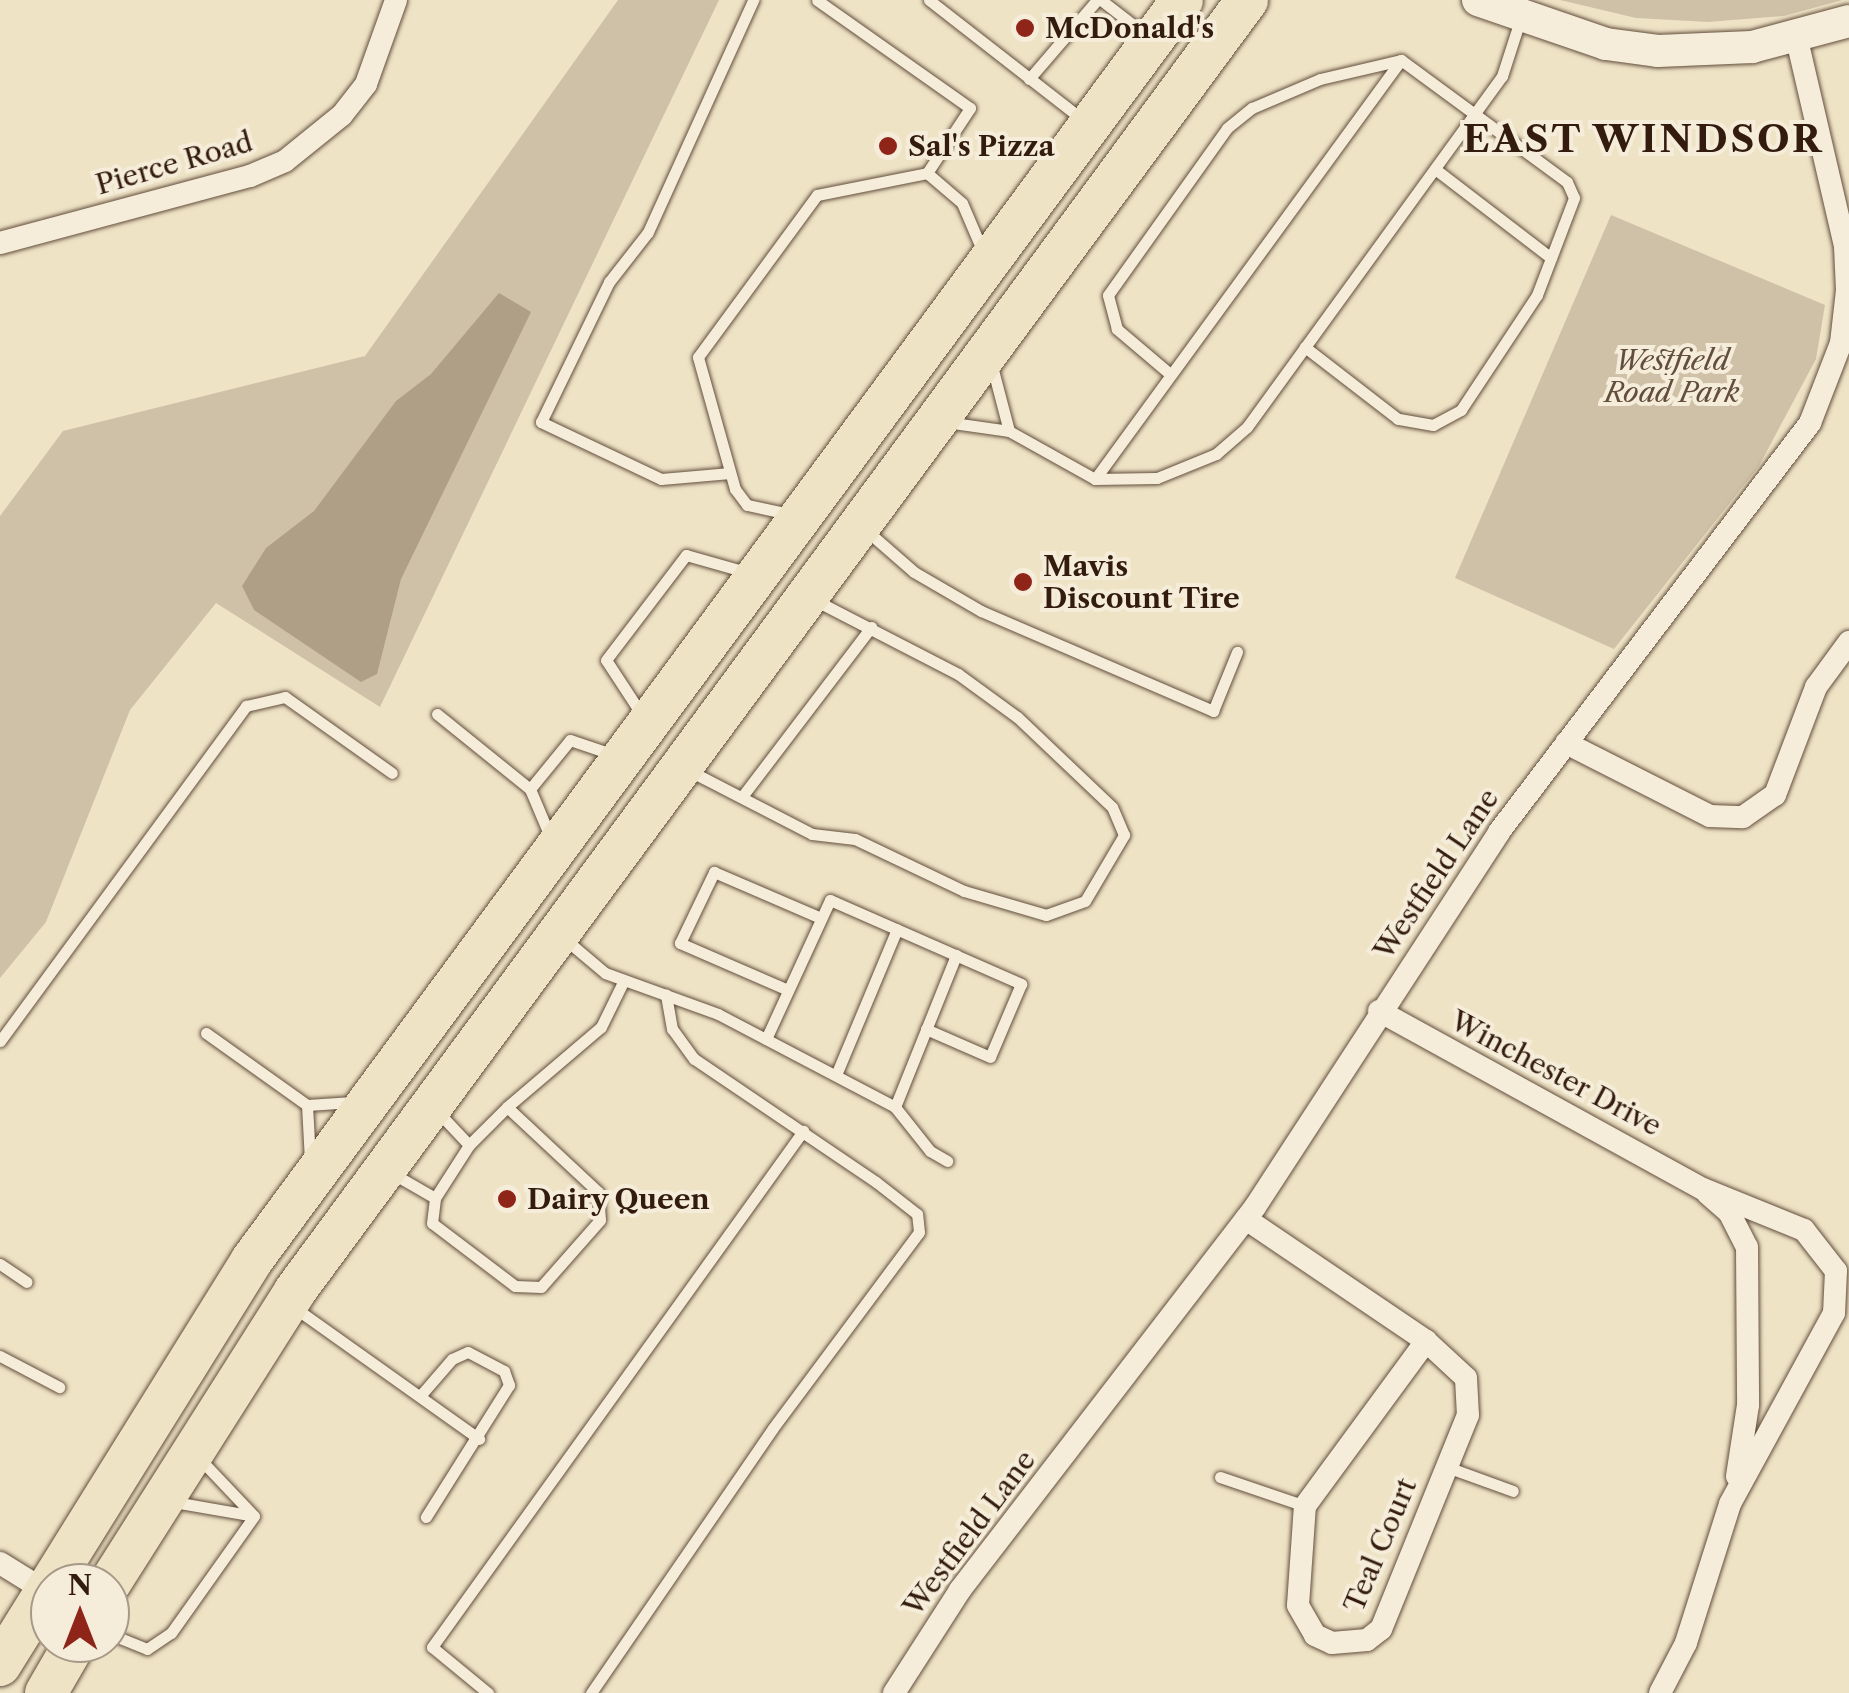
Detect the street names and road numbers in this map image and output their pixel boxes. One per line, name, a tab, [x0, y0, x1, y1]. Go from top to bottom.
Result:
street label: Pierce Road	[92, 125, 256, 201]
street label: Westfield Lane	[1367, 782, 1505, 966]
street label: Winchester Drive	[1445, 1003, 1667, 1143]
street label: Westfield Lane	[896, 1444, 1042, 1622]
street label: Teal Court	[1337, 1473, 1423, 1617]

